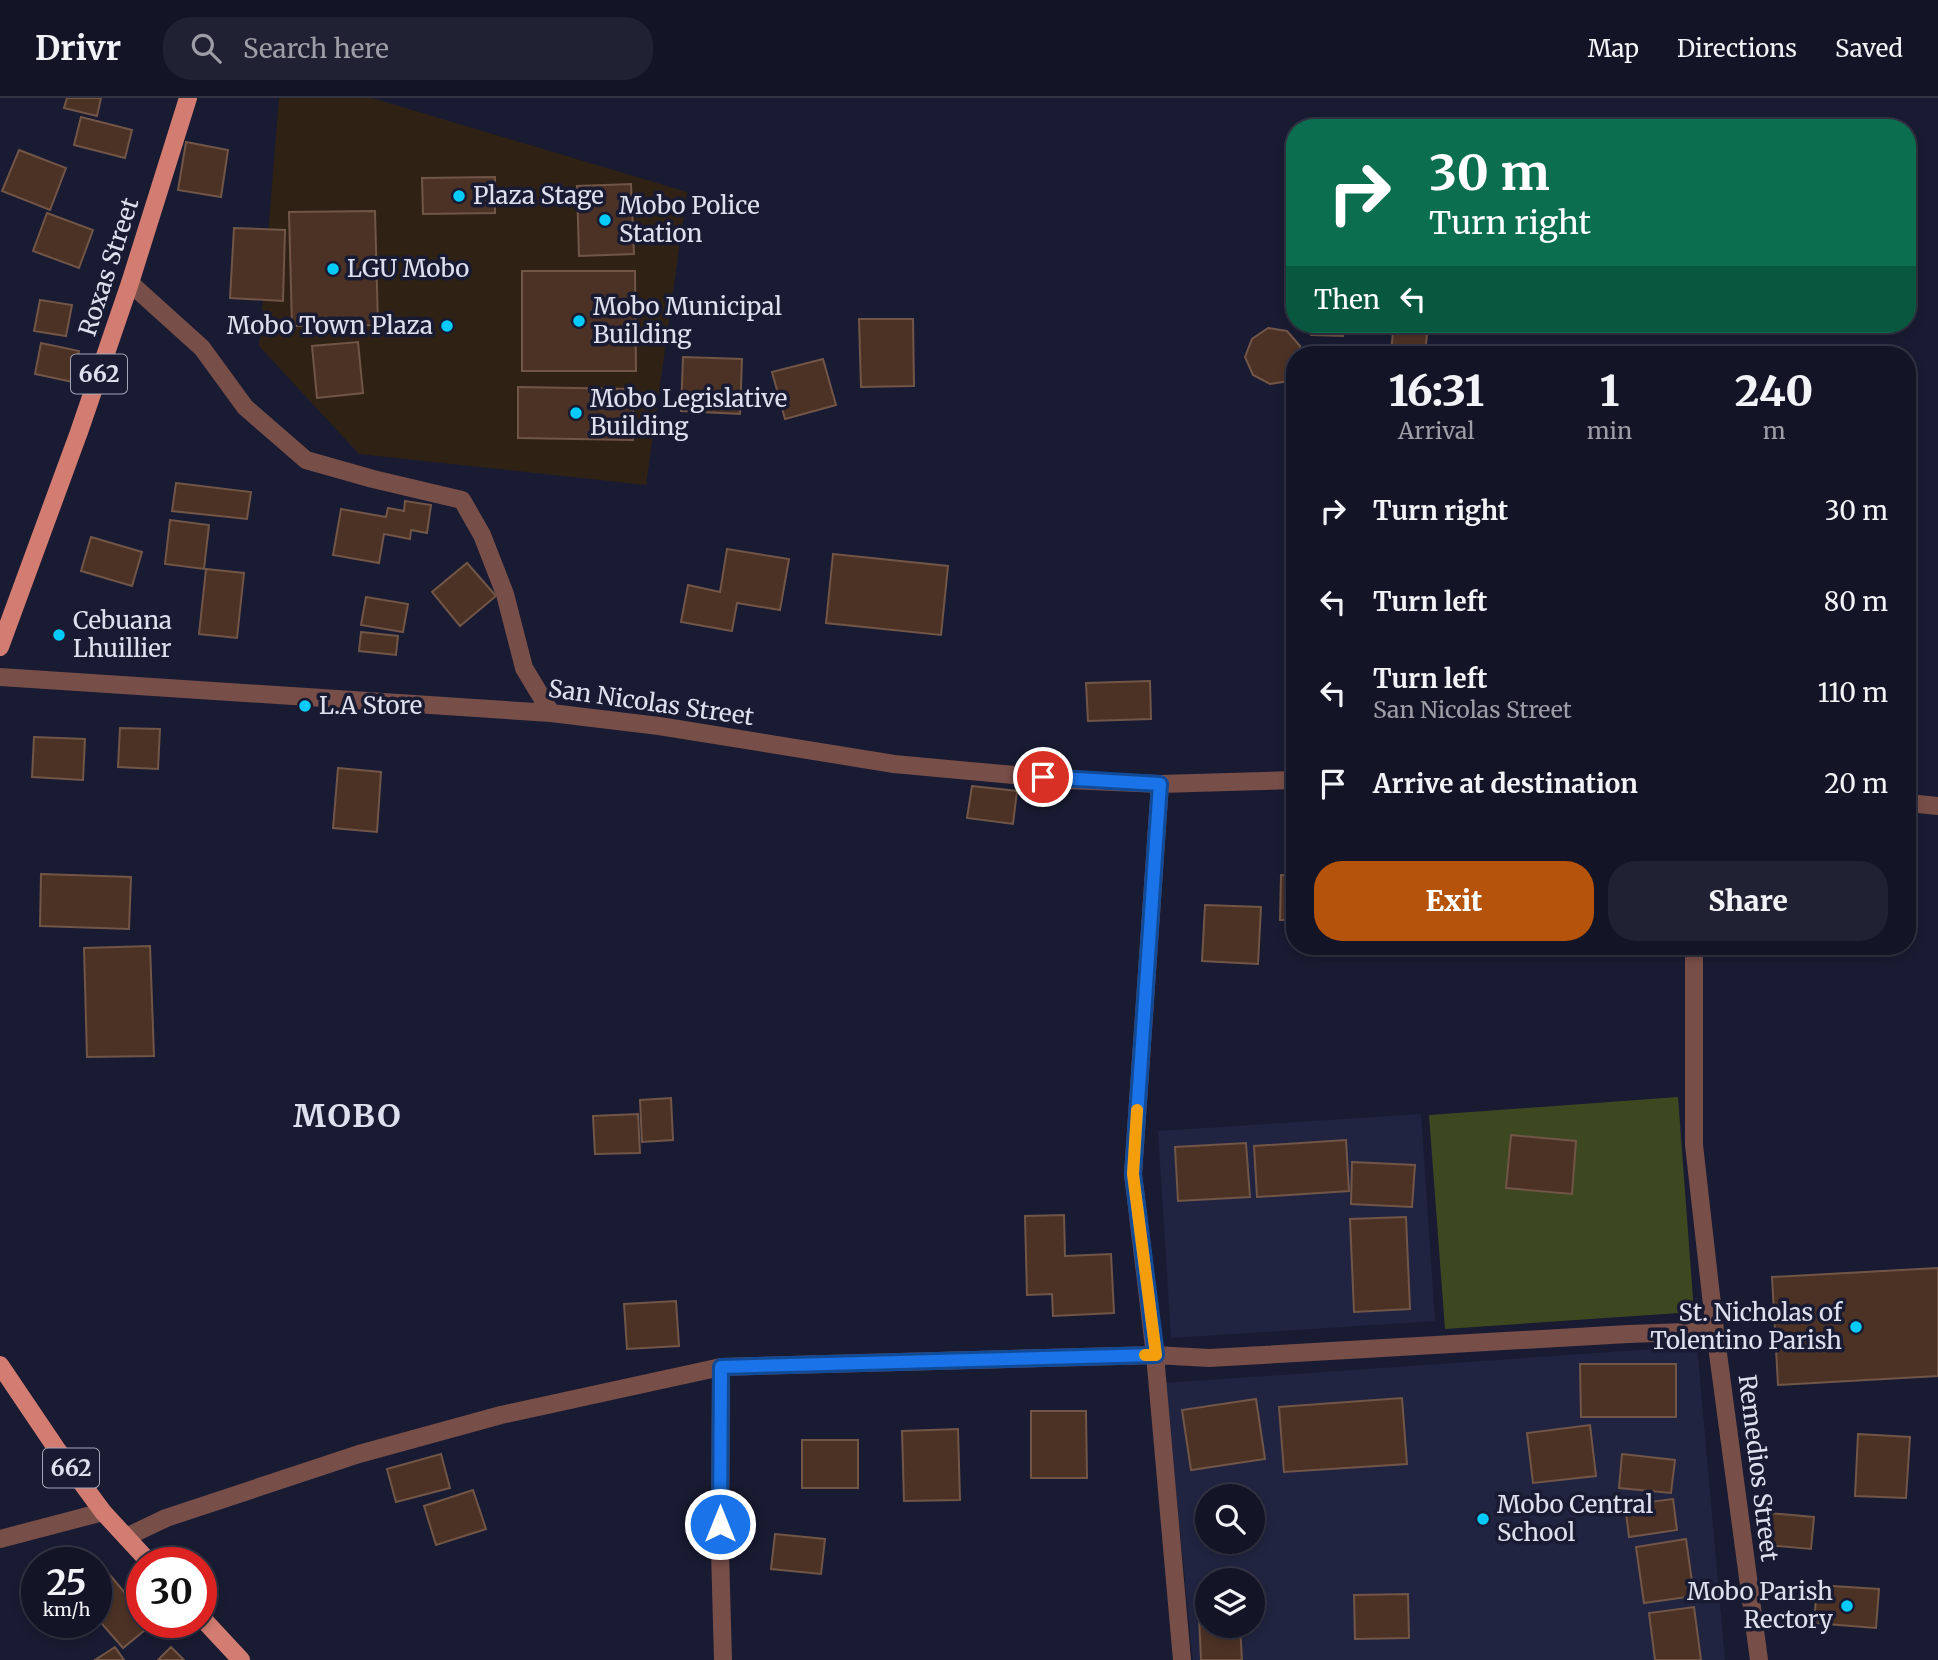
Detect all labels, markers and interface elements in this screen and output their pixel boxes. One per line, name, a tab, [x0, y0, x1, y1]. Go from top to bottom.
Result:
search box	[163, 17, 653, 80]
text: Drivr	[35, 28, 121, 69]
icon: search	[187, 29, 225, 67]
text: Search here	[243, 32, 389, 65]
text: Map	[1588, 33, 1639, 64]
text: Directions	[1677, 33, 1797, 64]
text: Saved	[1835, 33, 1903, 64]
text: 30 m	[1429, 142, 1550, 203]
icon: right	[1314, 147, 1405, 238]
place label: Plaza Stage	[473, 180, 604, 211]
marker: Plaza Stage	[451, 188, 467, 204]
place label: Mobo Police Station	[619, 190, 760, 249]
street label: Roxas Street	[72, 193, 146, 340]
text: Turn right	[1429, 203, 1591, 243]
marker: Mobo Police Station	[597, 212, 613, 228]
place label: LGU Mobo	[347, 253, 469, 284]
marker: LGU Mobo	[325, 261, 341, 277]
icon: left	[1394, 280, 1432, 318]
text: Then	[1314, 283, 1380, 316]
place label: Mobo Municipal Building	[593, 291, 782, 350]
place label: Mobo Town Plaza	[227, 310, 433, 341]
marker: Mobo Municipal Building	[571, 313, 587, 329]
marker: Mobo Town Plaza	[439, 318, 455, 334]
road number: 662	[71, 354, 127, 394]
text: 16:31	[1389, 365, 1484, 417]
text: 1	[1600, 365, 1619, 417]
text: 240	[1735, 365, 1813, 417]
place label: Mobo Legislative Building	[590, 383, 787, 442]
marker: Mobo Legislative Building	[568, 405, 584, 421]
text: Arrival	[1398, 416, 1475, 445]
text: min	[1587, 416, 1632, 445]
text: m	[1763, 416, 1786, 445]
icon: right	[1314, 492, 1352, 530]
text: Turn right	[1373, 494, 1508, 527]
text: 30 m	[1825, 494, 1888, 527]
icon: left	[1314, 583, 1352, 621]
text: Turn left	[1373, 585, 1487, 618]
text: 80 m	[1824, 585, 1888, 618]
place label: Cebuana Lhuillier	[73, 605, 172, 664]
marker: Cebuana Lhuillier	[51, 627, 67, 643]
text: Turn left	[1373, 662, 1487, 695]
street label: San Nicolas Street	[546, 673, 757, 732]
icon: left	[1314, 674, 1352, 712]
text: 110 m	[1818, 676, 1888, 709]
place label: L.A Store	[319, 690, 422, 721]
text: San Nicolas Street	[1373, 695, 1572, 724]
marker: L.A Store	[297, 698, 313, 714]
pin	[1013, 747, 1073, 807]
icon: arrive	[1024, 758, 1062, 796]
icon: arrive	[1314, 765, 1352, 803]
text: Arrive at destination	[1373, 767, 1638, 800]
text: 20 m	[1824, 767, 1888, 800]
button: Exit	[1314, 861, 1594, 941]
button: Share	[1608, 861, 1888, 941]
district label: MOBO	[293, 1096, 403, 1136]
place label: St. Nicholas of Tolentino Parish	[1650, 1297, 1843, 1356]
marker: St. Nicholas of Tolentino Parish	[1848, 1319, 1864, 1335]
street label: Remedios Street	[1732, 1373, 1785, 1564]
road number: 662	[43, 1448, 99, 1488]
map controls	[1195, 1484, 1265, 1638]
button: search	[1195, 1484, 1265, 1554]
position arrow	[683, 1487, 757, 1561]
place label: Mobo Central School	[1497, 1489, 1653, 1548]
marker: Mobo Central School	[1475, 1511, 1491, 1527]
speed limit sign: 30	[126, 1547, 217, 1638]
text: 25	[46, 1561, 87, 1605]
button: layers	[1195, 1568, 1265, 1638]
place label: Mobo Parish Rectory	[1687, 1576, 1833, 1635]
text: km/h	[43, 1598, 90, 1621]
marker: Mobo Parish Rectory	[1839, 1598, 1855, 1614]

